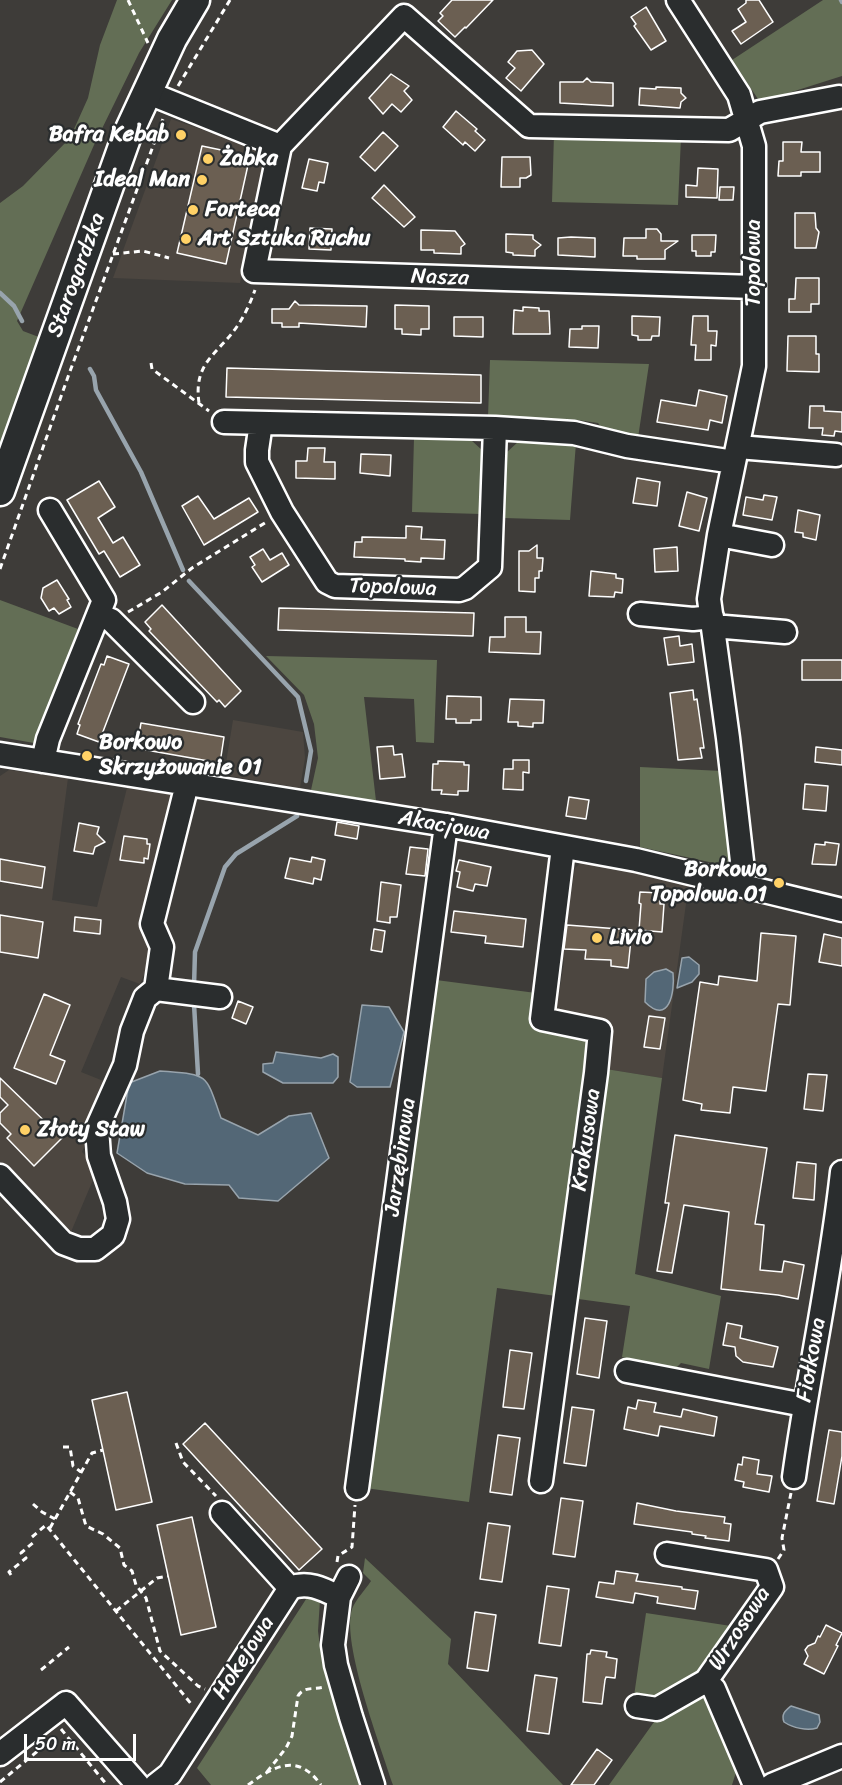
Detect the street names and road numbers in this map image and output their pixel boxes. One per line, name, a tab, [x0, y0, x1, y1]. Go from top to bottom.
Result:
street label: Starogardzka	[42, 209, 112, 341]
street label: Topolowa	[741, 219, 767, 307]
street label: Nasza	[411, 264, 469, 292]
street label: Topolowa	[349, 573, 437, 603]
street label: Akacjowa	[396, 805, 492, 847]
street label: Krokusowa	[567, 1087, 607, 1193]
street label: Jarzębinowa	[380, 1096, 422, 1218]
street label: Fiołkowa	[792, 1316, 832, 1404]
street label: Wrzosowa	[703, 1582, 777, 1676]
street label: Hokejowa	[207, 1611, 281, 1705]

